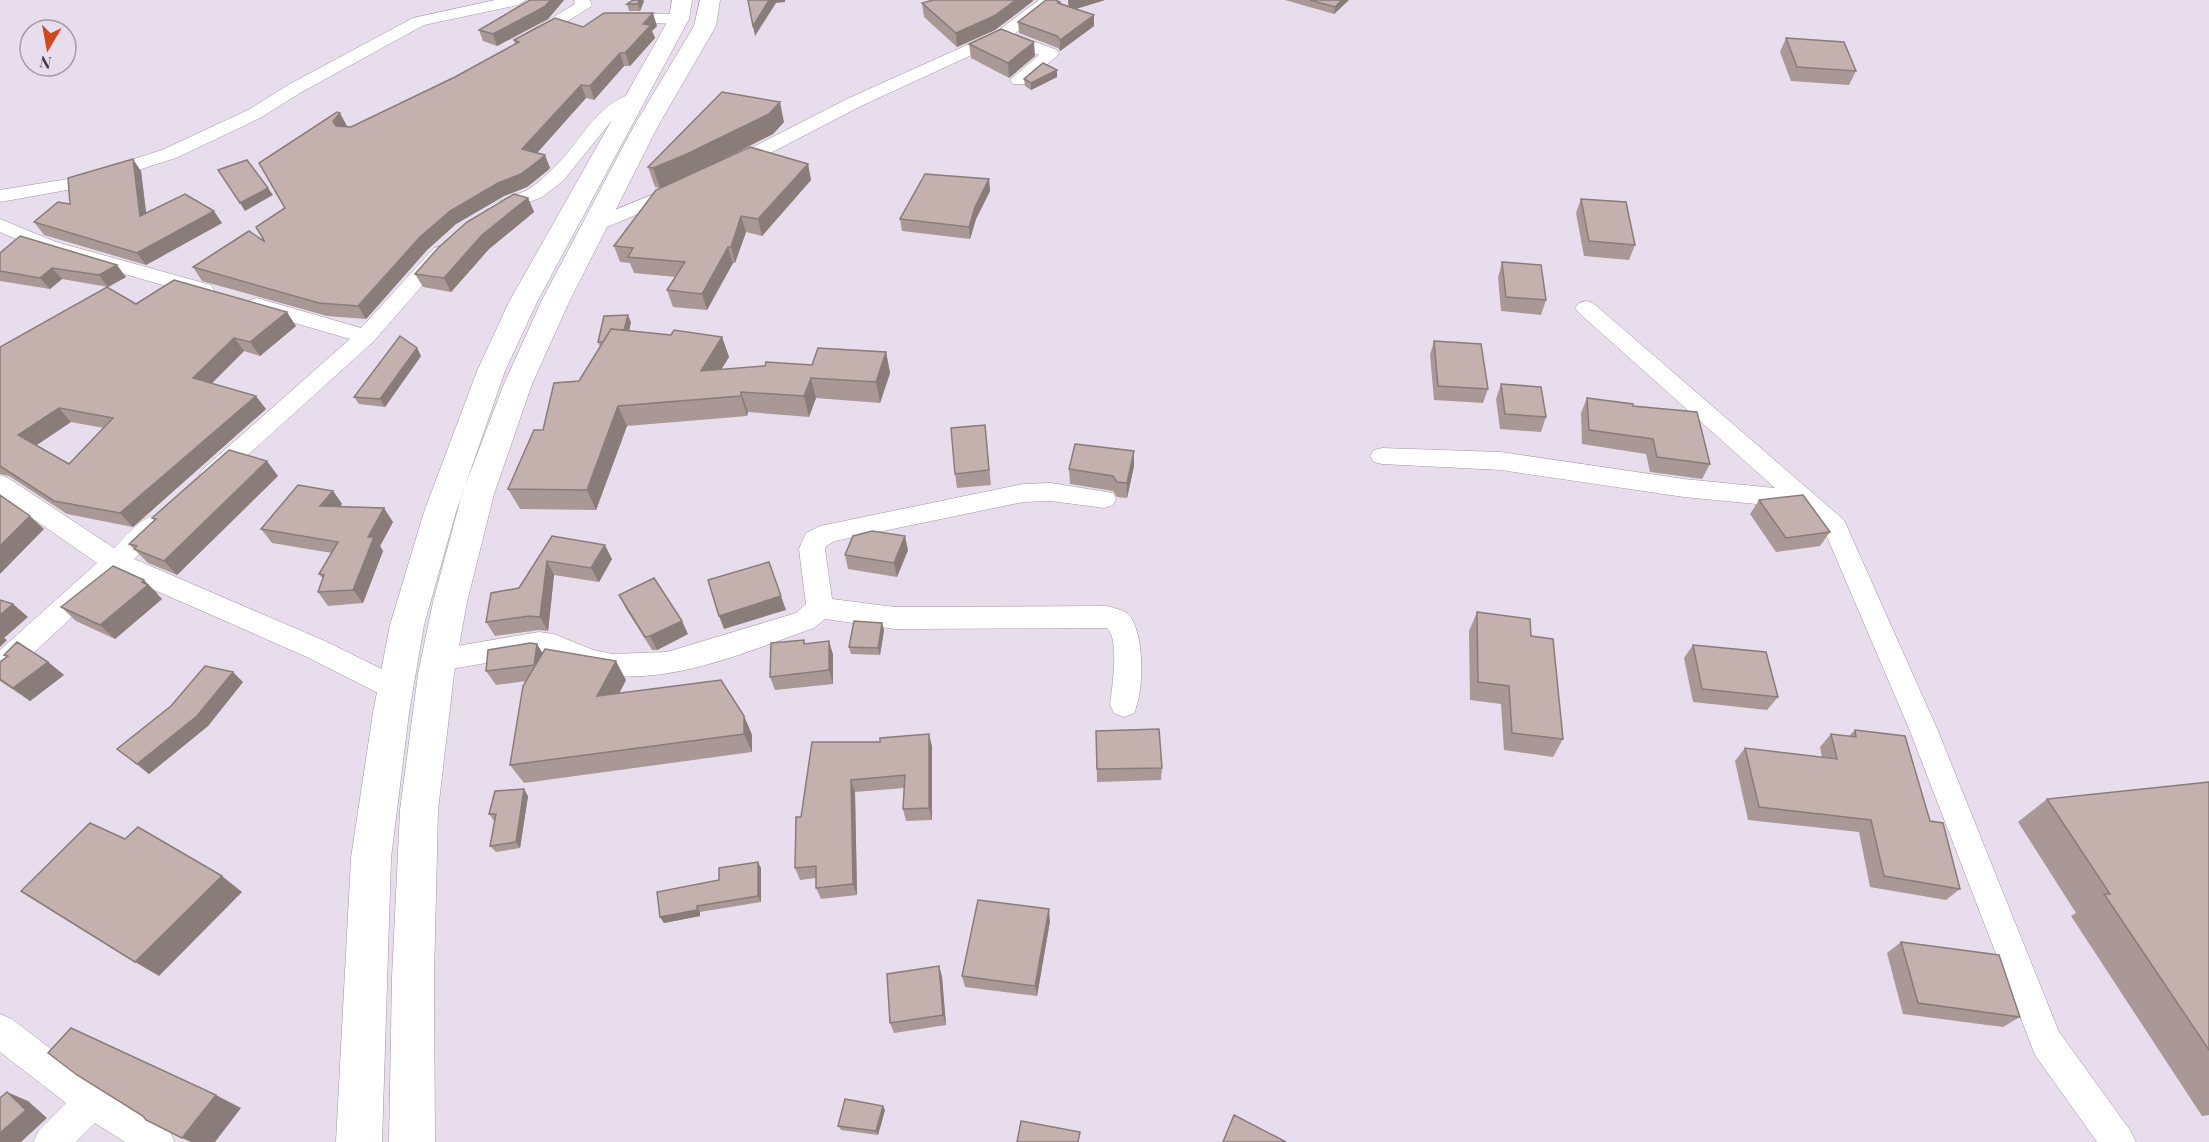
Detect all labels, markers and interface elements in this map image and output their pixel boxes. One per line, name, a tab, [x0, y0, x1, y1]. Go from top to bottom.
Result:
north arrow	[18, 18, 78, 78]
text: N	[37, 52, 53, 75]

